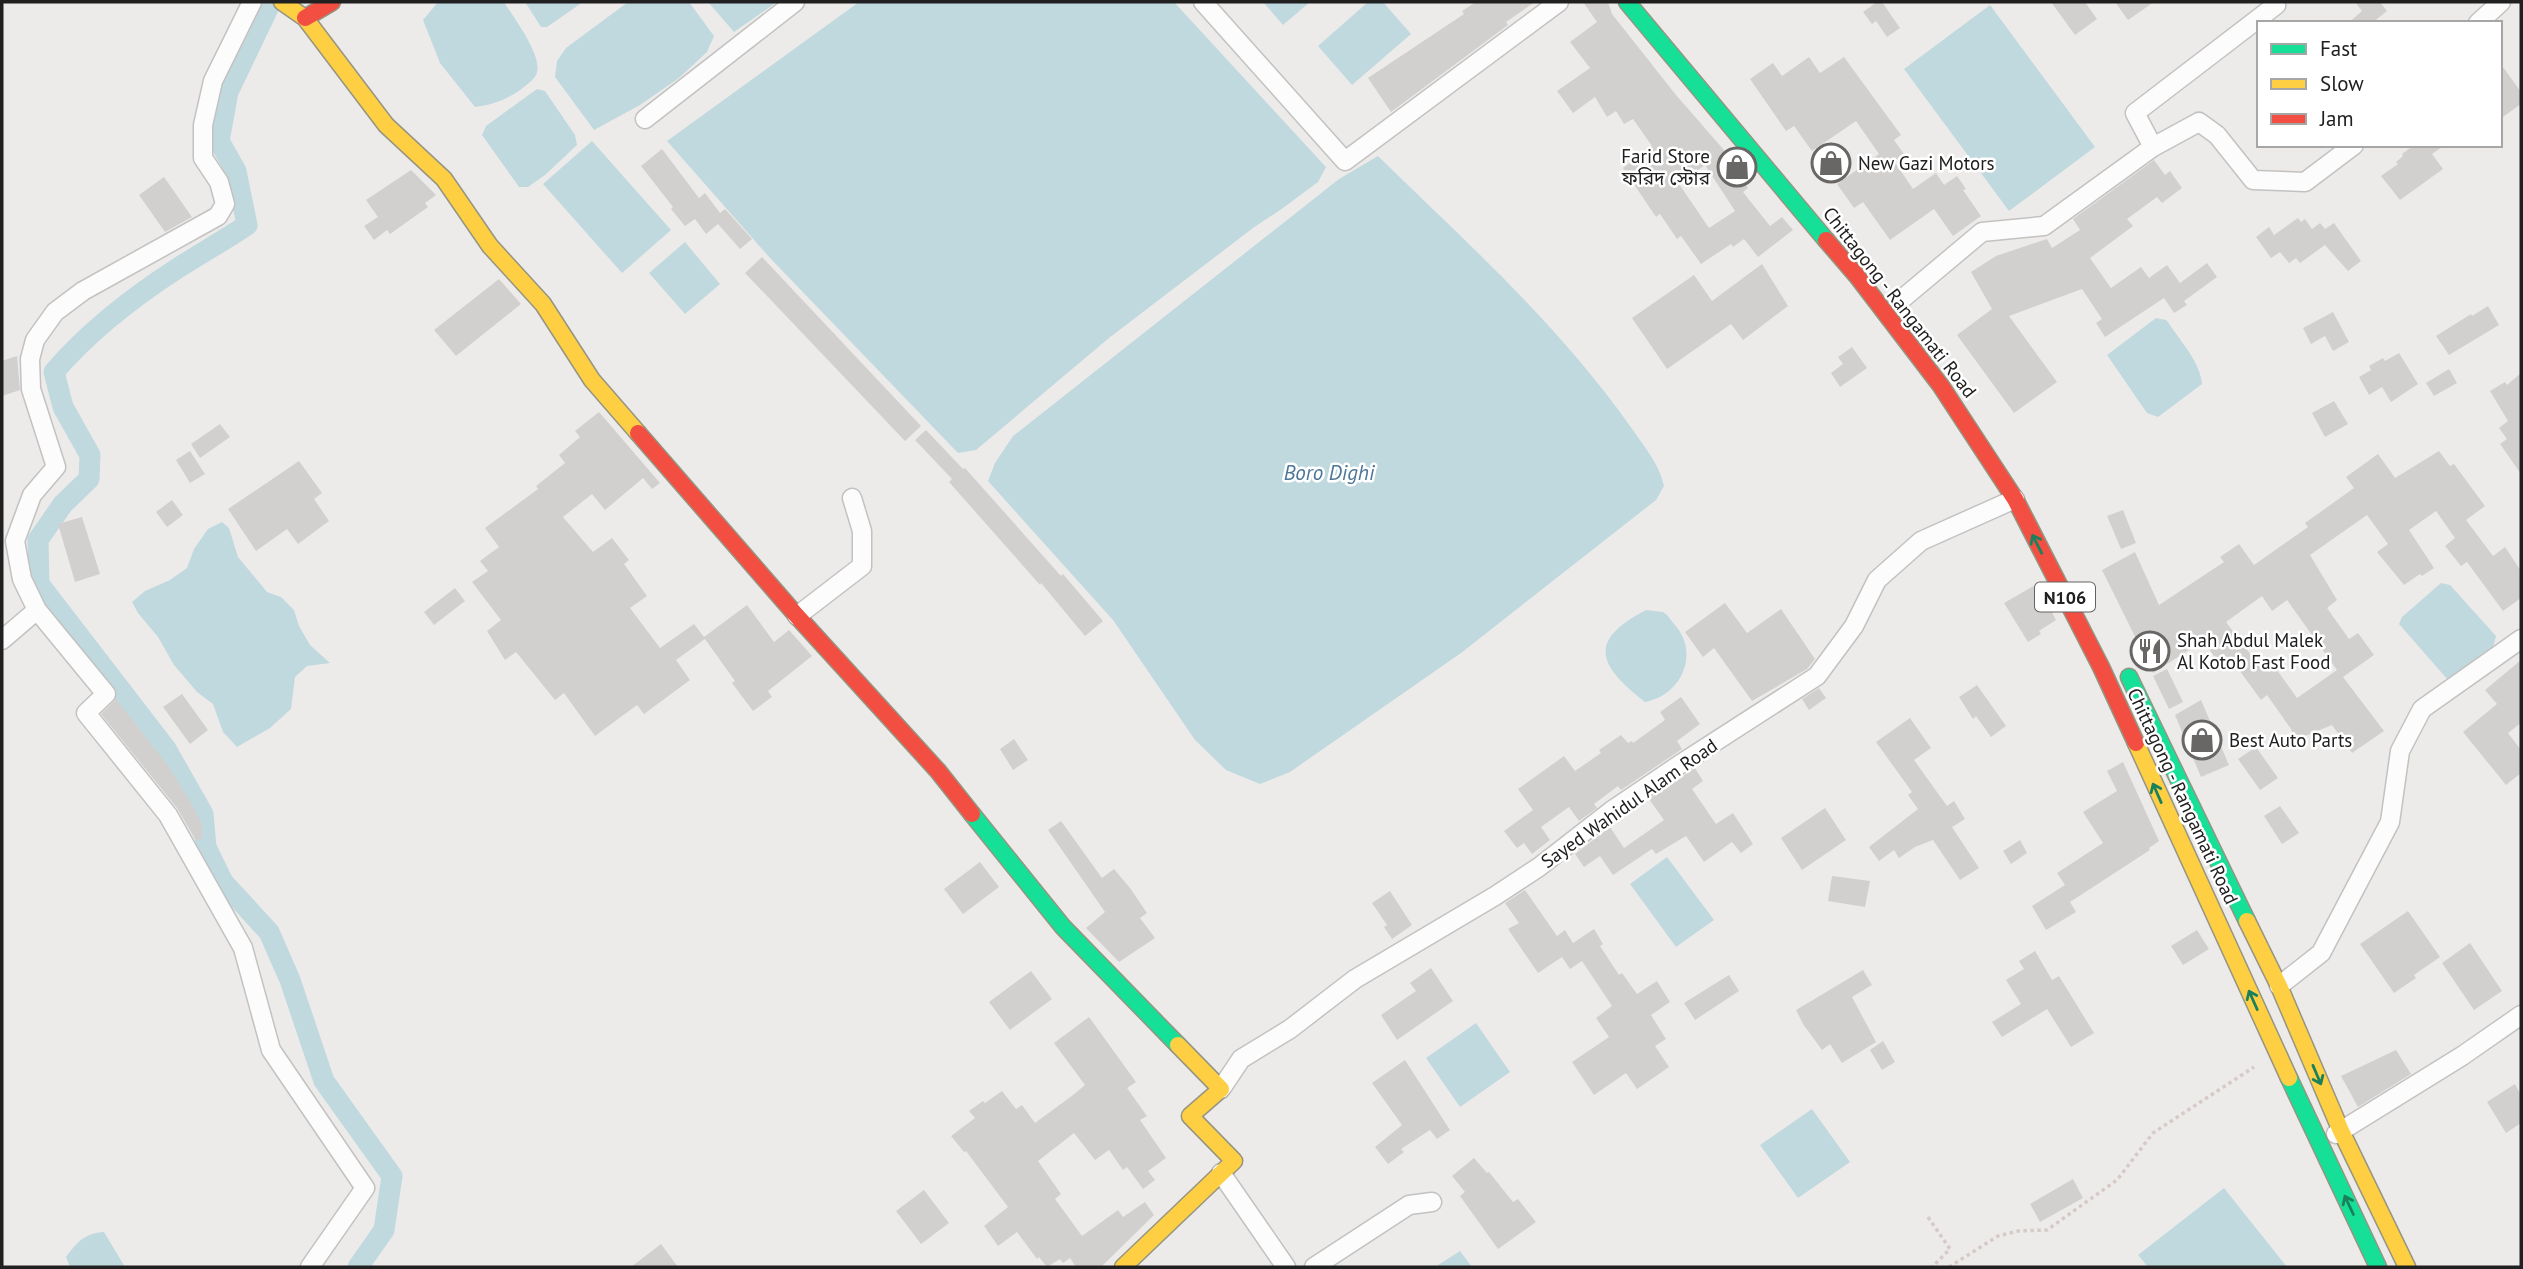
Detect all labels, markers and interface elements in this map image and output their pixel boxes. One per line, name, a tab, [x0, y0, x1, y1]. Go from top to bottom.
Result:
legend	[2257, 21, 2502, 147]
text: Fast	[2320, 35, 2357, 62]
text: Slow	[2320, 70, 2364, 97]
text: Jam	[2319, 105, 2354, 132]
shop icon: New Gazi Motors	[1810, 142, 1852, 184]
place label: Farid Store ফরিদ স্টোর	[1621, 144, 1711, 190]
shop icon: Farid Store ফরিদ স্টোর	[1716, 146, 1758, 188]
place label: New Gazi Motors	[1858, 151, 1995, 175]
street label: Chittagong - Rangamati Road	[1818, 202, 1982, 402]
water label: Boro Dighi	[1284, 459, 1375, 486]
one-way arrow	[2030, 534, 2044, 555]
road number: N106	[2035, 582, 2095, 612]
place label: Shah Abdul Malek Al Kotob Fast Food	[2177, 628, 2331, 674]
restaurant icon: Shah Abdul Malek Al Kotob Fast Food	[2129, 630, 2171, 672]
street label: Chittagong - Rangamati Road	[2122, 684, 2244, 908]
shop icon: Best Auto Parts	[2181, 719, 2223, 761]
place label: Best Auto Parts	[2229, 728, 2352, 752]
street label: Sayed Wahidul Alam Road	[1536, 733, 1722, 873]
one-way arrow	[2150, 783, 2163, 804]
one-way arrow	[2246, 989, 2259, 1011]
one-way arrow	[2311, 1064, 2324, 1085]
one-way arrow	[2342, 1195, 2355, 1216]

